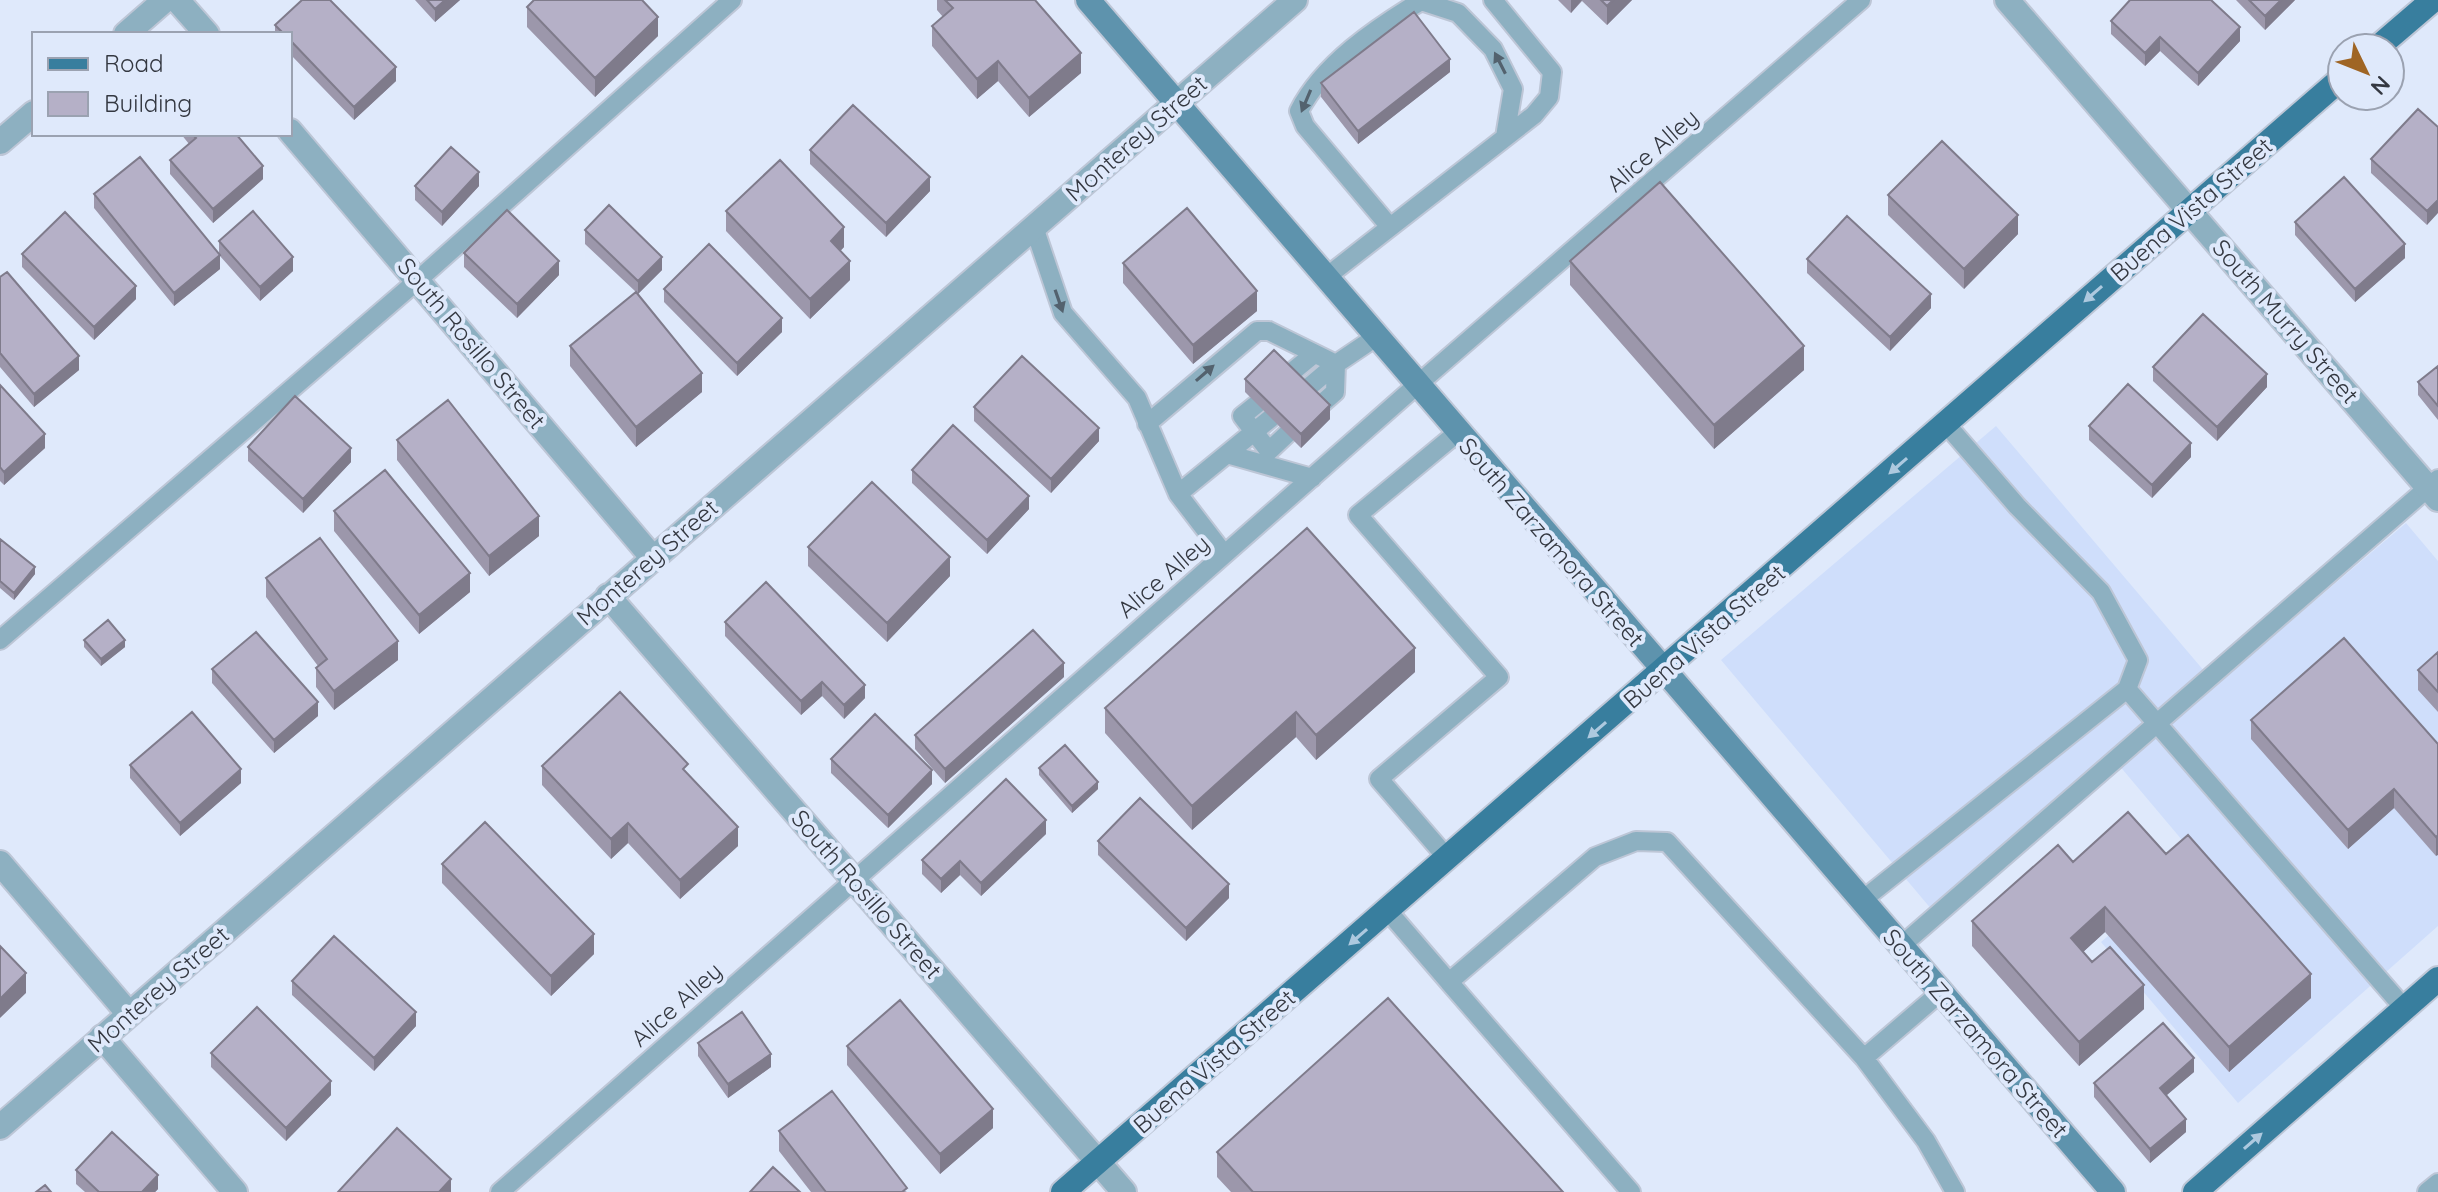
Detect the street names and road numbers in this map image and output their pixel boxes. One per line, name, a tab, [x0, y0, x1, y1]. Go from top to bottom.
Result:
street label: Monterey Street	[1059, 68, 1213, 208]
street label: Alice Alley	[1600, 102, 1704, 198]
street label: Buena Vista Street	[2104, 130, 2278, 288]
street label: South Murry Street	[2207, 233, 2365, 409]
street label: South Rosillo Street	[392, 251, 552, 435]
street label: South Zarzamora Street	[1453, 431, 1651, 653]
street label: Monterey Street	[570, 492, 724, 632]
street label: Alice Alley	[1111, 528, 1215, 624]
street label: Buena Vista Street	[1617, 557, 1791, 715]
street label: South Rosillo Street	[785, 803, 949, 985]
street label: Monterey Street	[81, 919, 235, 1059]
street label: South Zarzamora Street	[1877, 922, 2075, 1144]
street label: Alice Alley	[624, 955, 728, 1053]
street label: Buena Vista Street	[1127, 982, 1301, 1140]

